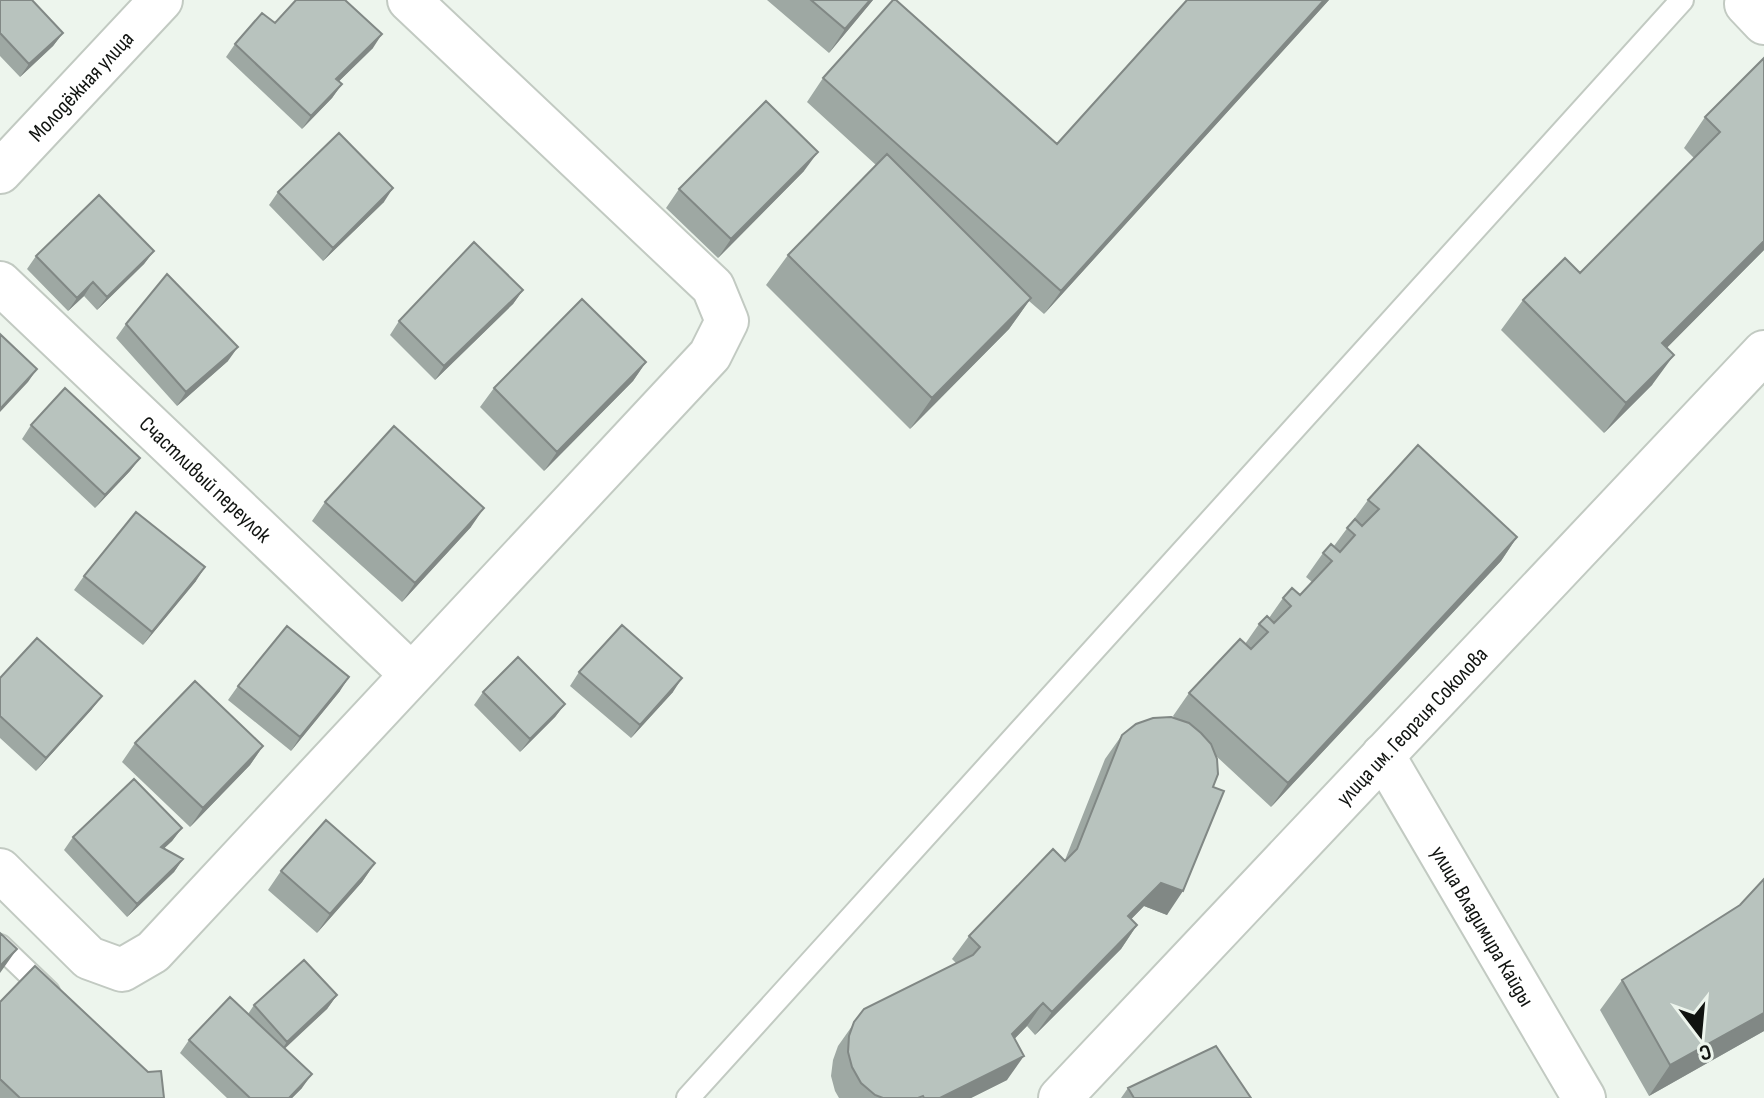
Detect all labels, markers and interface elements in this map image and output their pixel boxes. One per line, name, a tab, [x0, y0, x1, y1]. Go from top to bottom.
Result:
street label: Молодёжная улица	[23, 26, 140, 148]
street label: Счастливый переулок	[133, 411, 277, 549]
street label: улица им. Георгия Соколова	[1331, 642, 1494, 812]
street label: улица Владимира Кайды	[1424, 842, 1539, 1012]
north arrow	[1660, 994, 1740, 1074]
text: С	[1696, 1037, 1714, 1066]

